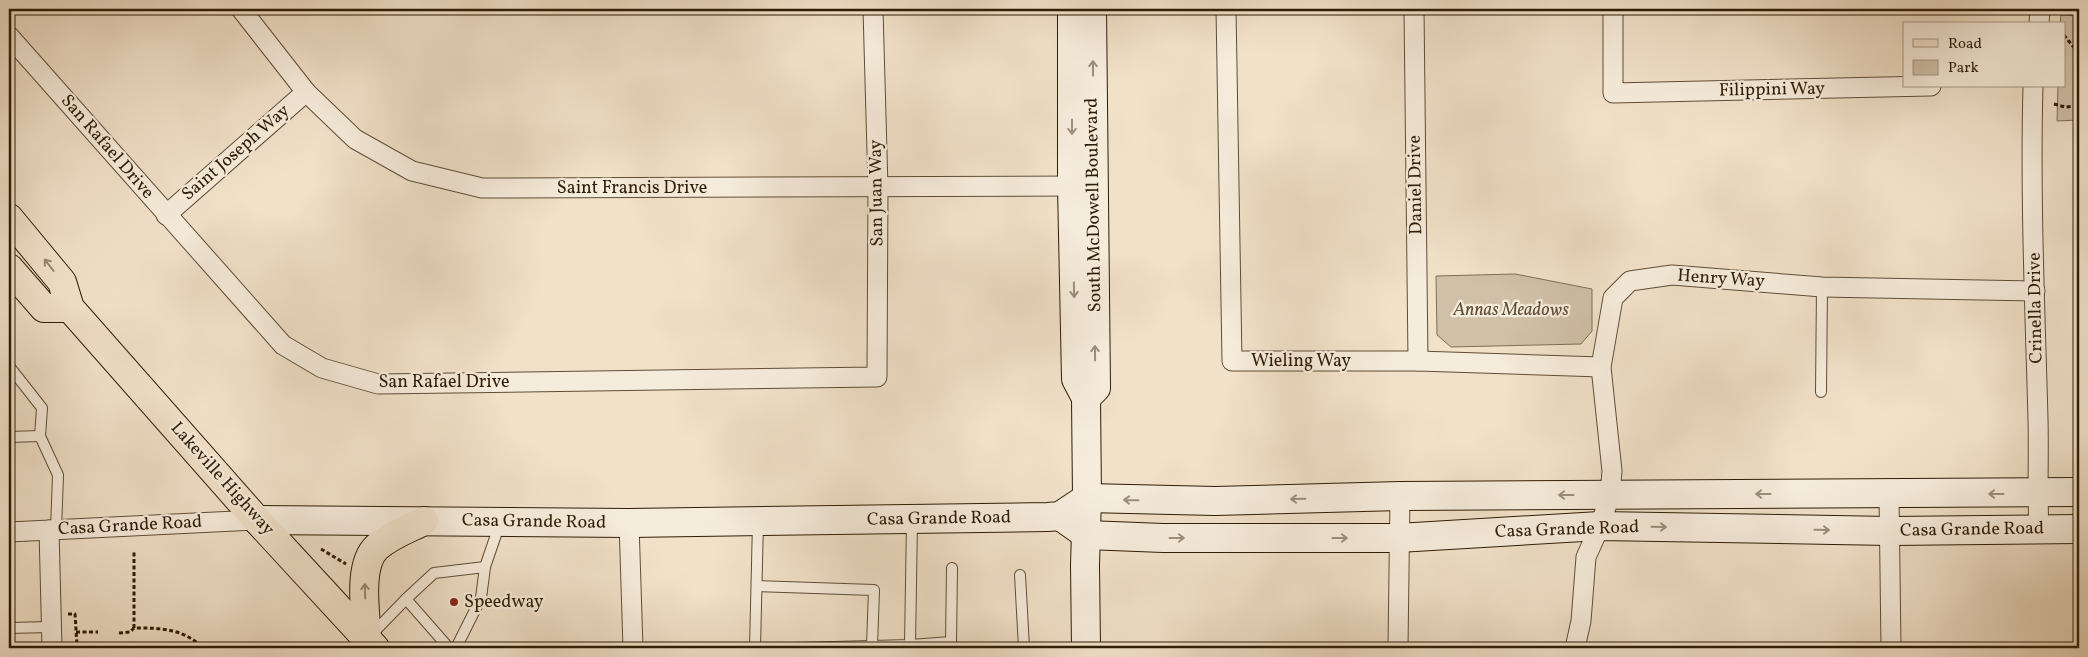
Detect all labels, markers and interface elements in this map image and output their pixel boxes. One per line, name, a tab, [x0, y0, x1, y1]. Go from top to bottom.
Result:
legend	[1903, 22, 2066, 88]
text: Road	[1948, 34, 1982, 55]
text: Park	[1948, 58, 1979, 79]
one-way arrow	[1088, 61, 1097, 77]
street label: Filippini Way	[1719, 77, 1825, 103]
street label: San Rafael Drive	[55, 89, 159, 205]
street label: South McDowell Boulevard	[1080, 97, 1108, 313]
street label: Saint Joseph Way	[177, 99, 296, 207]
one-way arrow	[1067, 119, 1077, 135]
street label: Daniel Drive	[1403, 135, 1429, 235]
street label: San Juan Way	[864, 139, 890, 247]
street label: Saint Francis Drive	[557, 176, 707, 201]
street label: Crinella Drive	[2023, 252, 2049, 364]
one-way arrow	[44, 258, 54, 272]
street label: Henry Way	[1676, 263, 1766, 295]
one-way arrow	[1069, 282, 1079, 298]
park label: Annas Meadows	[1452, 298, 1569, 323]
one-way arrow	[1091, 346, 1100, 362]
street label: Wieling Way	[1251, 349, 1351, 374]
street label: San Rafael Drive	[378, 370, 510, 395]
street label: Lakeville Highway	[164, 417, 280, 541]
one-way arrow	[1755, 489, 1772, 499]
one-way arrow	[1988, 489, 2004, 499]
one-way arrow	[1558, 490, 1574, 500]
one-way arrow	[1290, 494, 1306, 504]
one-way arrow	[1123, 495, 1140, 505]
street label: Casa Grande Road	[867, 505, 1011, 533]
street label: Casa Grande Road	[462, 508, 606, 536]
street label: Casa Grande Road	[57, 510, 203, 542]
street label: Casa Grande Road	[1494, 515, 1640, 545]
street label: Casa Grande Road	[1900, 516, 2044, 544]
one-way arrow	[1650, 522, 1667, 532]
one-way arrow	[1813, 525, 1829, 535]
one-way arrow	[1168, 533, 1185, 543]
one-way arrow	[1331, 533, 1347, 543]
one-way arrow	[361, 583, 370, 599]
place label: Speedway	[464, 590, 544, 615]
marker: Speedway	[448, 596, 460, 608]

